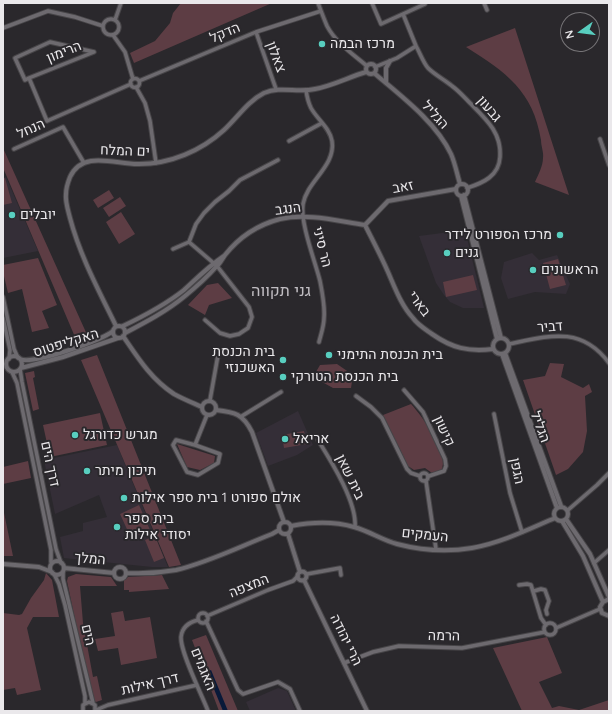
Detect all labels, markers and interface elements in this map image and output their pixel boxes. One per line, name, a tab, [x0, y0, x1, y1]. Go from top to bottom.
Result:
north arrow	[560, 12, 600, 52]
street label: הדקל	[207, 19, 243, 47]
text: N	[562, 29, 577, 40]
place label: מרכז הבמה	[330, 36, 395, 52]
street label: הרימון	[44, 37, 84, 67]
street label: צאלון	[263, 39, 289, 75]
marker: מרכז הבמה	[317, 39, 327, 49]
street label: גבעון	[473, 93, 505, 125]
street label: הגליל	[418, 97, 452, 133]
street label: הנחל	[14, 115, 48, 143]
street label: ים המלח	[100, 142, 150, 160]
street label: זאב	[391, 177, 415, 197]
street label: הנגב	[274, 199, 302, 219]
place label: יובלים	[20, 207, 56, 223]
marker: יובלים	[7, 210, 17, 220]
street label: הר סיני	[309, 225, 335, 269]
place label: מרכז הספורט לידר	[445, 227, 552, 243]
marker: מרכז הספורט לידר	[555, 230, 565, 240]
place label: גנים	[455, 245, 479, 261]
marker: גנים	[442, 248, 452, 258]
place label: הראשונים	[541, 262, 599, 278]
marker: הראשונים	[528, 265, 538, 275]
district label: גני תקווה	[251, 281, 311, 301]
street label: בארי	[404, 288, 434, 320]
street label: דביר	[537, 318, 563, 336]
street label: האקליפטוס	[31, 325, 101, 361]
place label: בית הכנסת האשכנזי	[212, 344, 275, 376]
place label: בית הכנסת התימני	[337, 347, 443, 363]
marker: בית הכנסת התימני	[324, 350, 334, 360]
marker: בית הכנסת האשכנזי	[278, 355, 288, 365]
place label: בית הכנסת הטורקי	[291, 369, 398, 385]
marker: בית הכנסת הטורקי	[278, 372, 288, 382]
street label: הגליל	[527, 409, 553, 445]
street label: קישון	[430, 413, 458, 449]
place label: מגרש כדורגל	[83, 427, 158, 443]
marker: מגרש כדורגל	[70, 430, 80, 440]
place label: אריאל	[293, 431, 329, 447]
marker: אריאל	[280, 434, 290, 444]
street label: דרך הים	[37, 440, 63, 488]
street label: בית שאן	[332, 452, 368, 502]
street label: הגפן	[506, 456, 528, 486]
place label: תיכון מיתר	[95, 463, 156, 479]
marker: תיכון מיתר	[82, 466, 92, 476]
place label: אולם ספורט 1 בית ספר אילות	[132, 490, 301, 506]
marker: אולם ספורט 1 בית ספר אילות	[119, 493, 129, 503]
place label: בית ספר יסודי אילות	[125, 511, 191, 544]
marker: בית ספר יסודי אילות	[112, 522, 122, 532]
street label: העמקים	[401, 524, 449, 546]
street label: המלך	[74, 549, 106, 569]
street label: המצפה	[226, 570, 272, 602]
street label: הרי יהודה	[326, 611, 366, 669]
street label: הים	[77, 623, 99, 647]
street label: הרמה	[428, 627, 460, 645]
street label: האגמים	[187, 645, 219, 693]
street label: דרך אילות	[120, 669, 180, 699]

